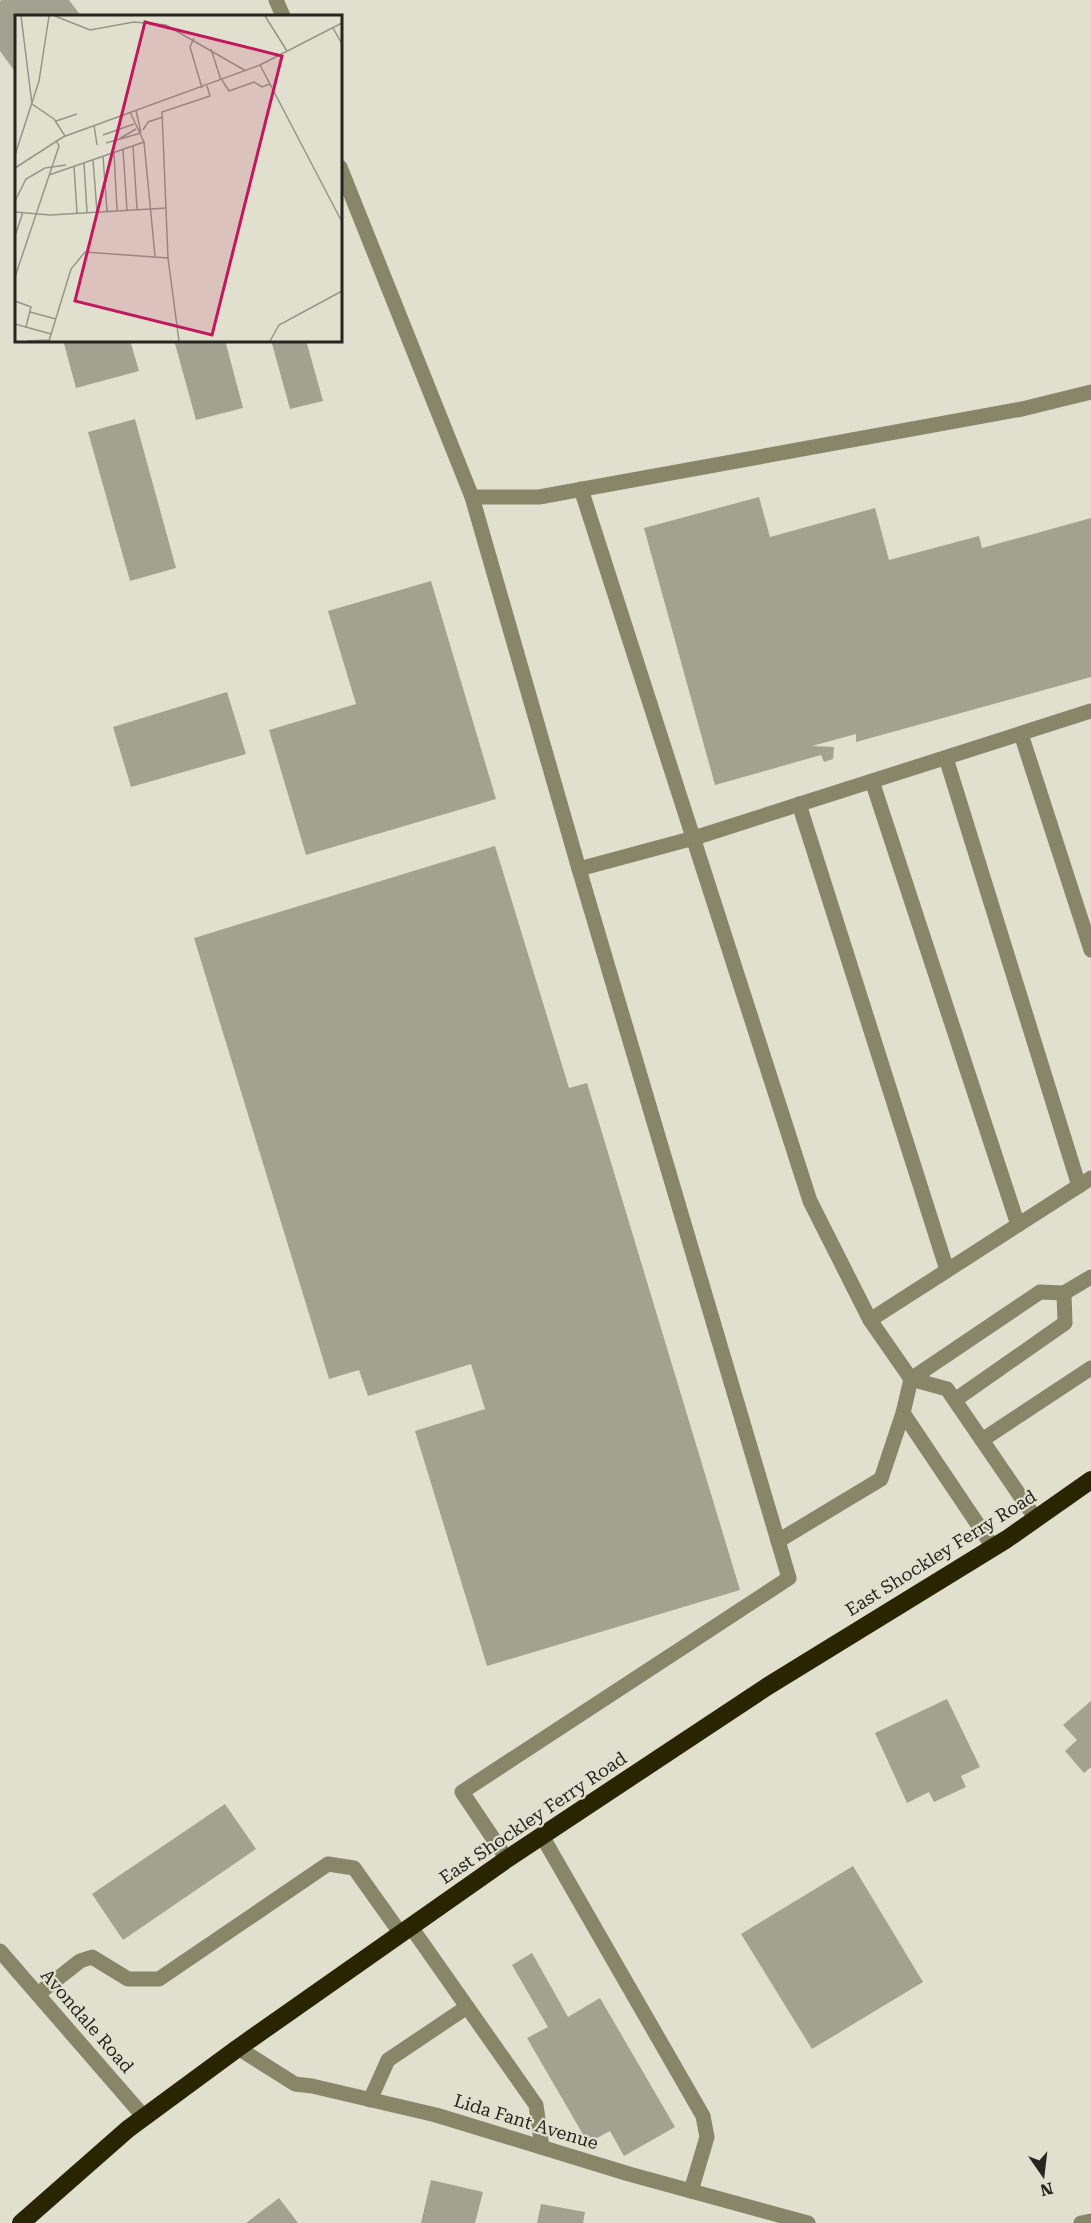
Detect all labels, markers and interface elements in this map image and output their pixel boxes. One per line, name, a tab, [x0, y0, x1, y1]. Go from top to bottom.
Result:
inset map	[15, 15, 342, 342]
street label: East Shockley Ferry Road	[841, 1485, 1040, 1620]
street label: East Shockley Ferry Road	[435, 1747, 631, 1888]
street label: Avondale Road	[37, 1965, 138, 2077]
street label: Lida Fant Avenue	[451, 2090, 601, 2153]
north arrow	[1013, 2145, 1073, 2205]
text: N	[1038, 2178, 1055, 2200]

